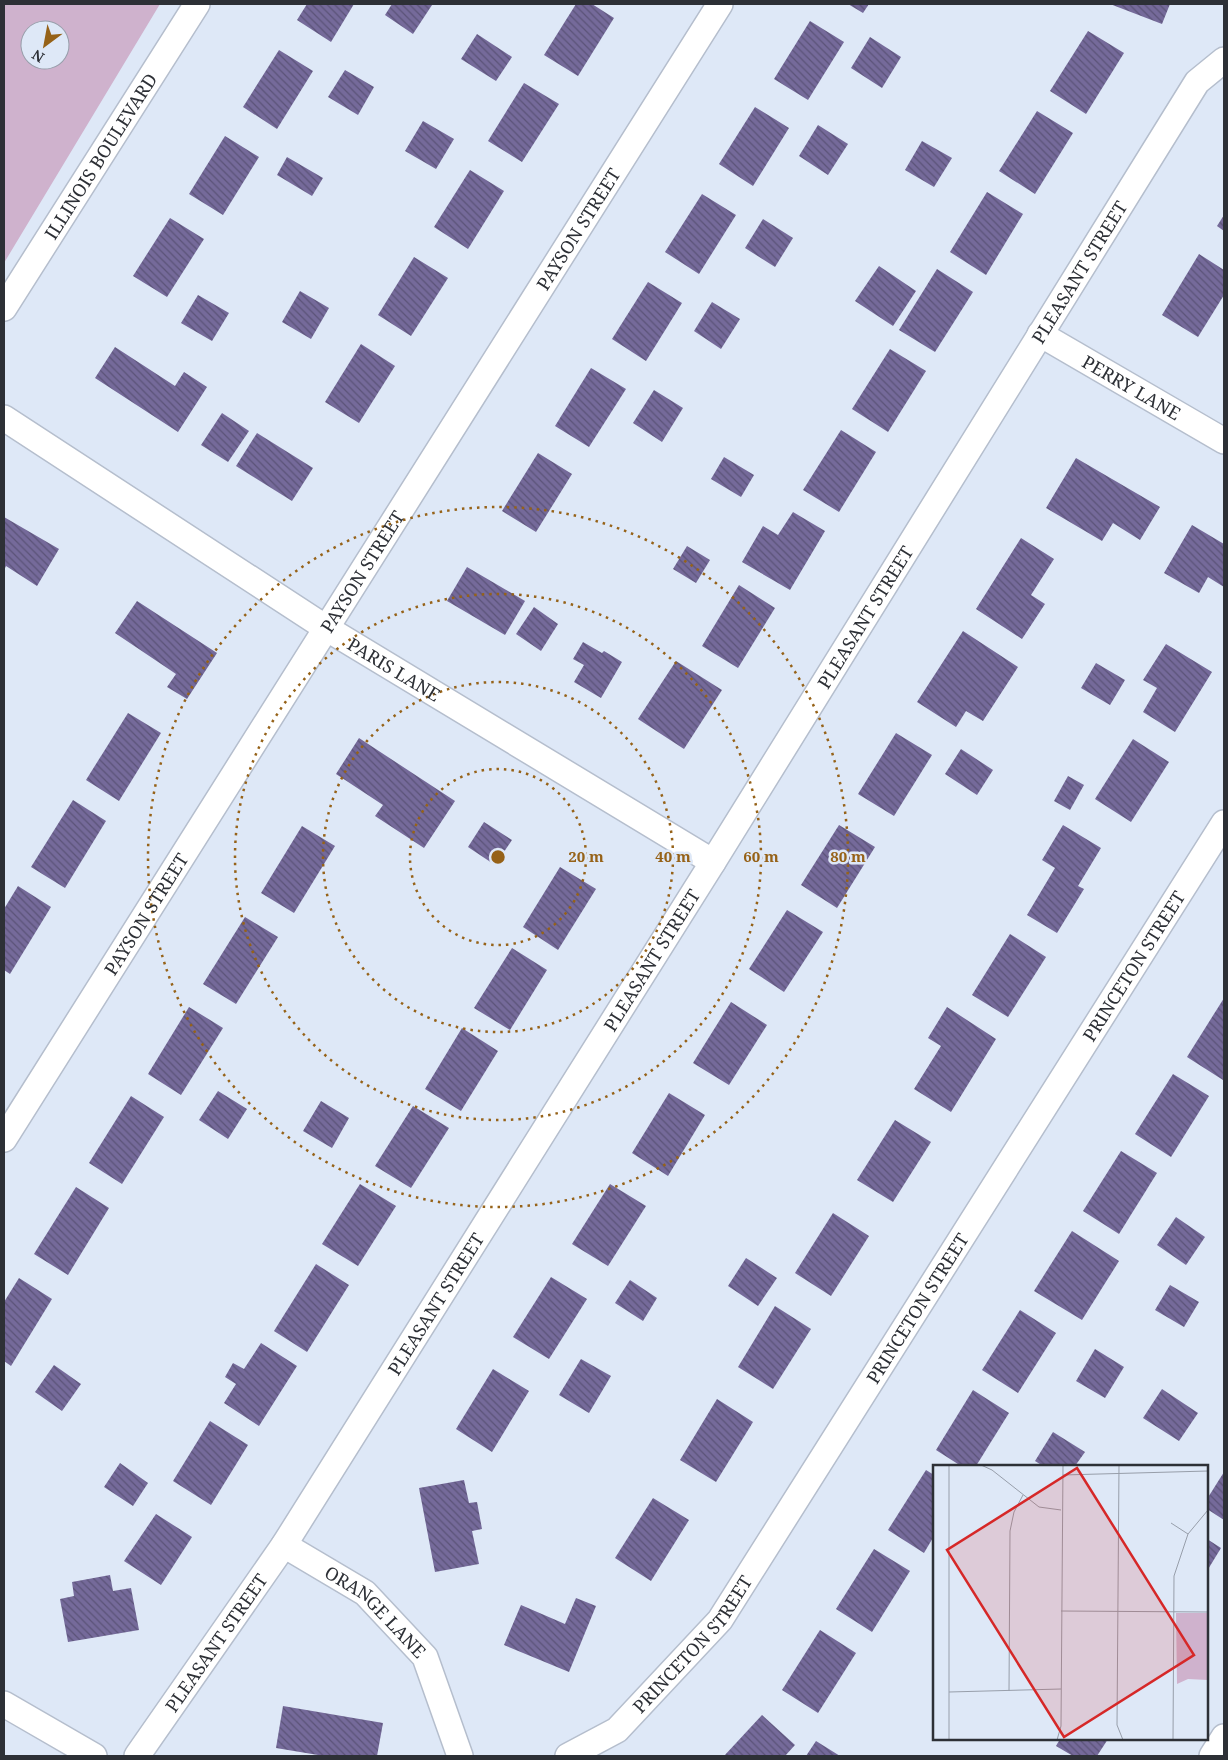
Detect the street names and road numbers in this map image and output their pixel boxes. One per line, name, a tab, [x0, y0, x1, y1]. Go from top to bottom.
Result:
street label: ILLINOIS BOULEVARD	[39, 68, 162, 244]
street label: PAYSON STREET	[531, 163, 626, 294]
street label: PLEASANT STREET	[1026, 196, 1132, 348]
street label: PERRY LANE	[1078, 349, 1185, 425]
street label: PAYSON STREET	[315, 506, 409, 637]
street label: PLEASANT STREET	[812, 541, 918, 693]
street label: PARIS LANE	[343, 632, 445, 706]
street label: PAYSON STREET	[99, 849, 193, 979]
street label: PLEASANT STREET	[598, 884, 705, 1036]
street label: PRINCETON STREET	[1077, 886, 1190, 1046]
street label: PLEASANT STREET	[382, 1228, 489, 1379]
street label: PRINCETON STREET	[861, 1229, 974, 1388]
street label: ORANGE LANE	[320, 1560, 432, 1663]
street label: PLEASANT STREET	[159, 1569, 272, 1717]
street label: PRINCETON STREET	[627, 1571, 757, 1718]

